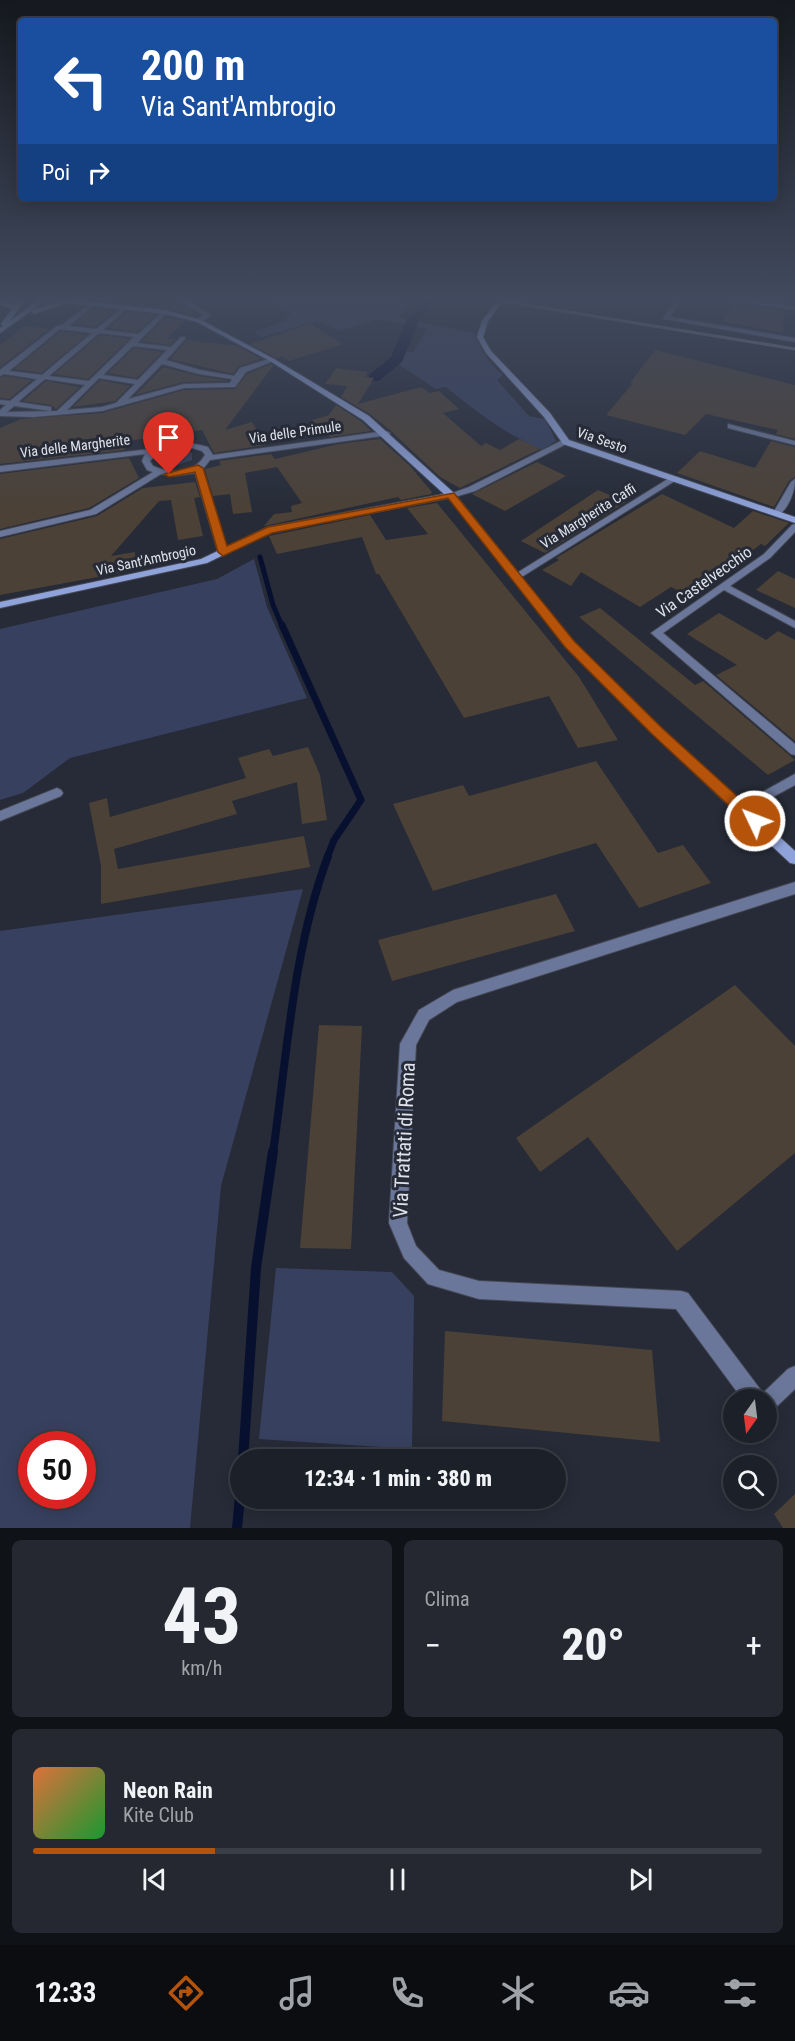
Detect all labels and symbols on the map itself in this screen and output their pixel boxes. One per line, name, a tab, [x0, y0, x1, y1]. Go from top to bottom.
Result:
pin	[143, 412, 194, 474]
street label: Via delle Primule	[248, 418, 343, 446]
street label: Via Sesto	[575, 424, 629, 456]
street label: Via delle Margherite	[19, 431, 131, 461]
street label: Via Margherita Caffi	[537, 480, 639, 552]
street label: Via Sant'Ambrogio	[95, 542, 197, 578]
street label: Via Castelvecchio	[653, 542, 755, 622]
position arrow	[723, 789, 787, 853]
street label: Via Trattati di Roma	[388, 1062, 420, 1218]
north arrow	[723, 1389, 777, 1443]
speed limit sign: 50	[18, 1431, 96, 1509]

